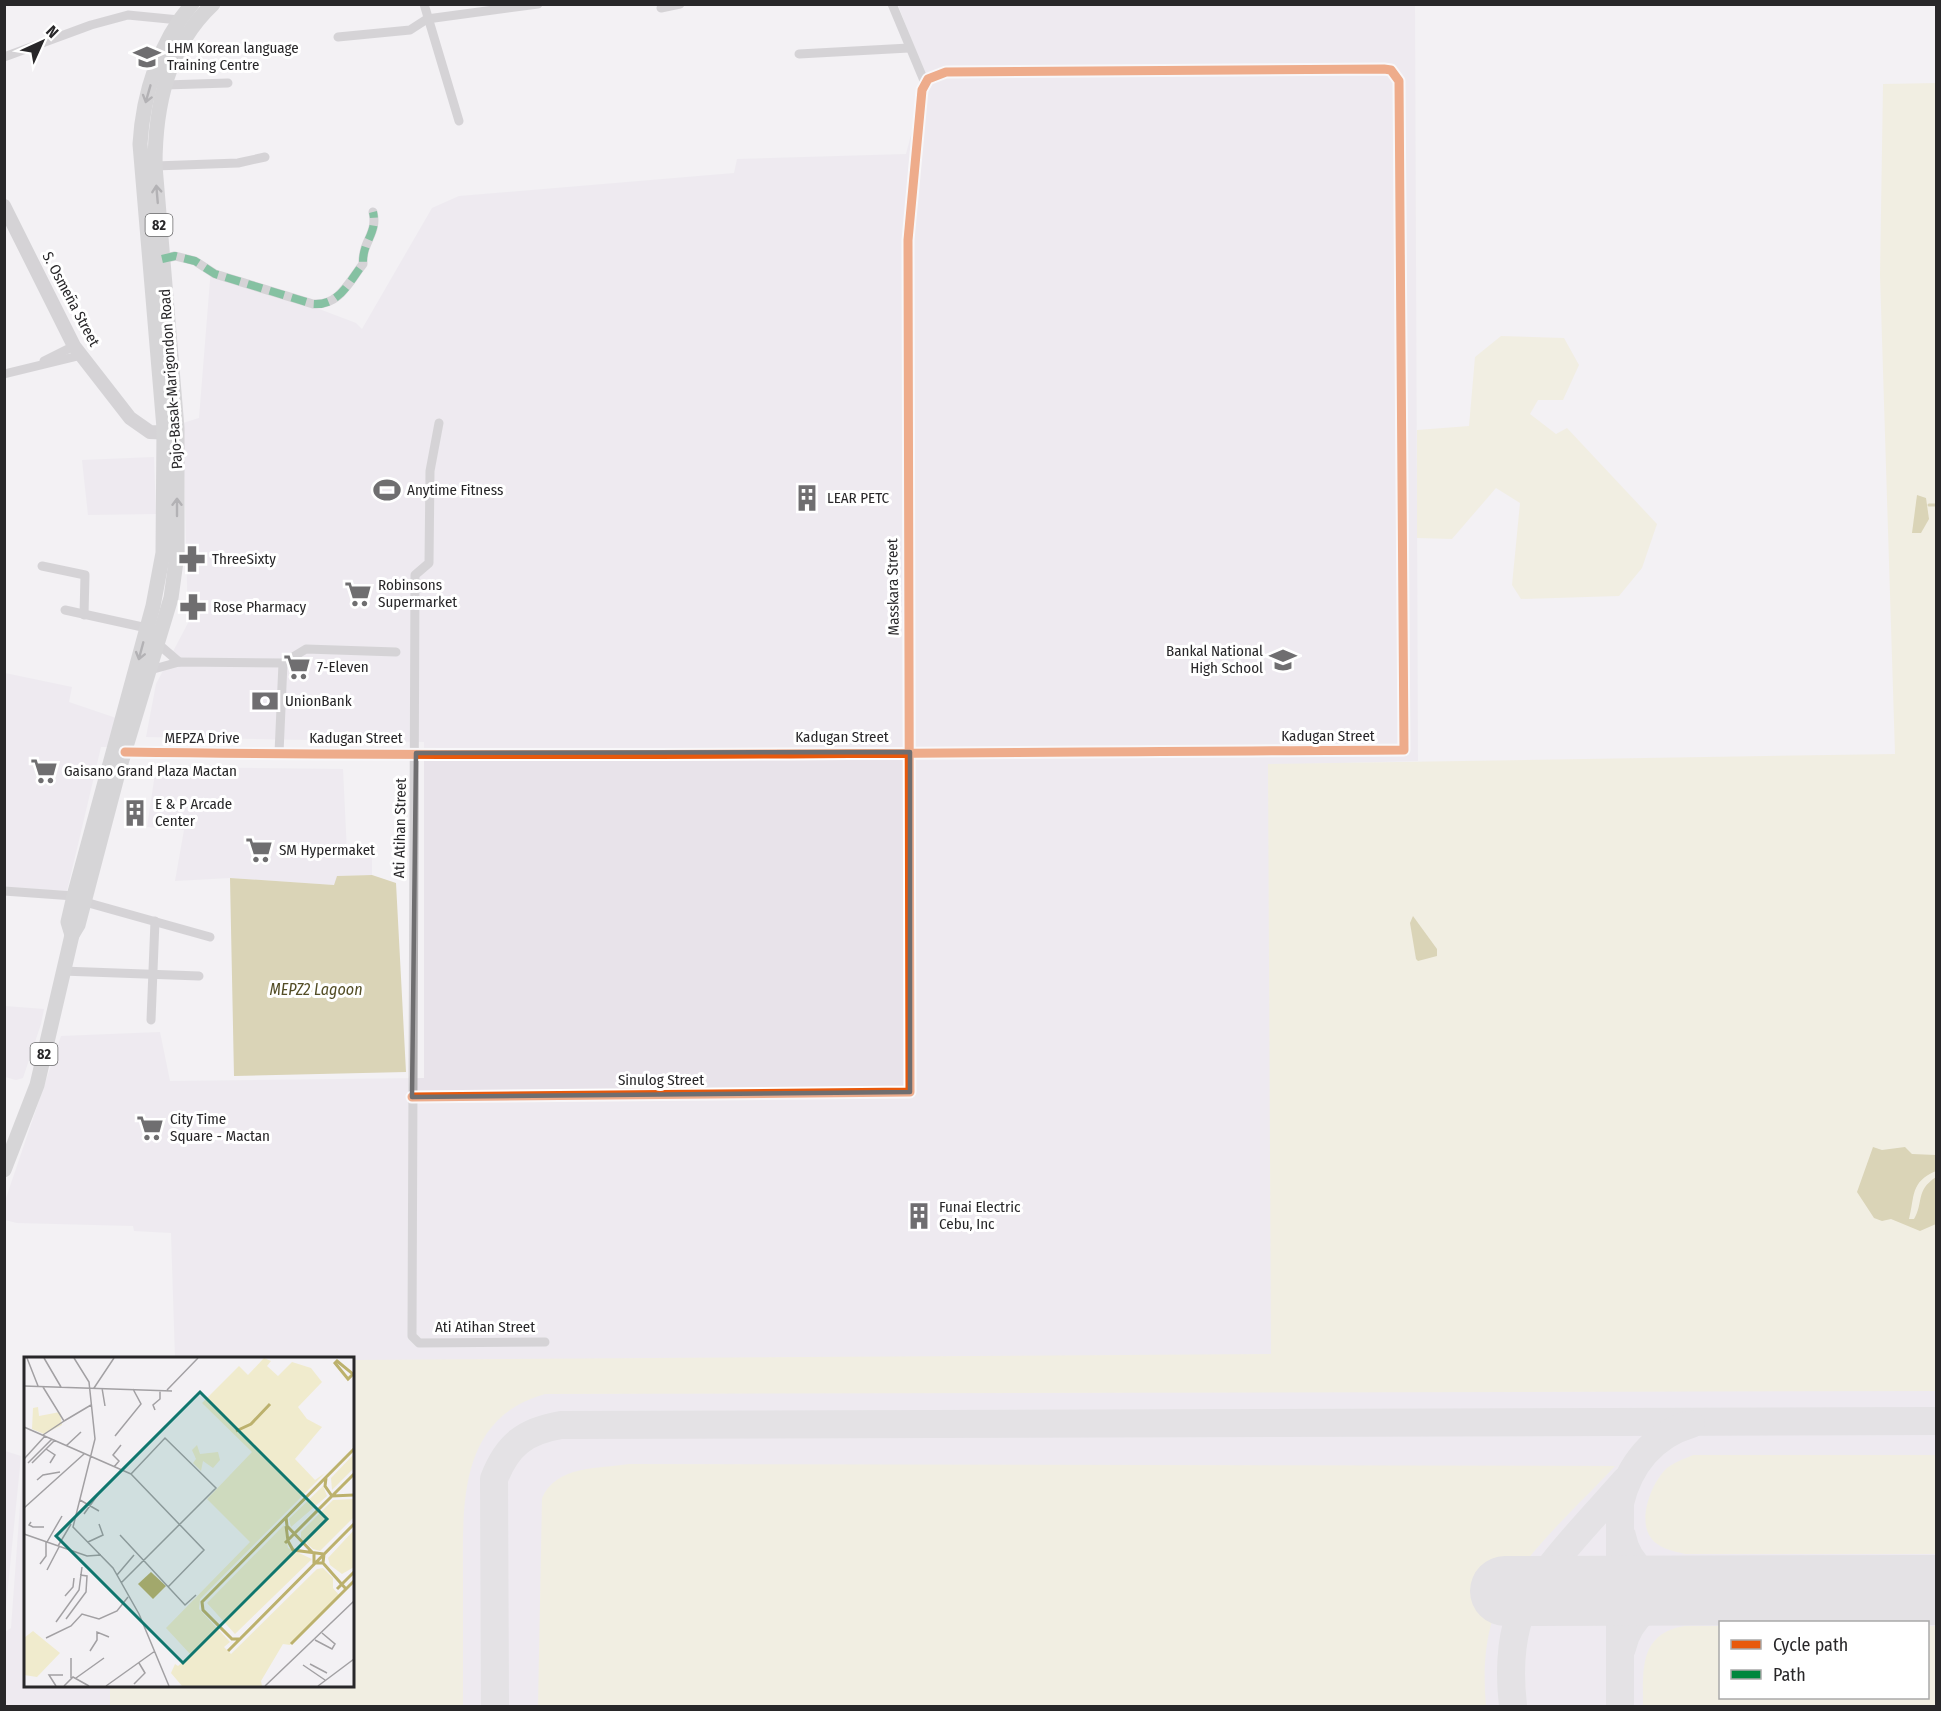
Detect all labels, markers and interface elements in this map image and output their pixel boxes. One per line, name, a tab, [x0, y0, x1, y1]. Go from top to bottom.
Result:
north arrow	[12, 12, 72, 72]
text: N	[42, 22, 62, 42]
place label: LHM Korean language Training Centre	[167, 39, 299, 74]
school or university icon: LHM Korean language Training Centre	[132, 42, 162, 72]
one-way arrow	[142, 84, 153, 103]
one-way arrow	[151, 184, 162, 204]
road number: 82	[146, 214, 172, 236]
street label: S. Osmeña Street	[39, 249, 104, 349]
street label: Pajo-Basak-Marigondon Road	[156, 288, 186, 470]
sports icon: Anytime Fitness	[372, 475, 402, 505]
place label: Anytime Fitness	[407, 481, 503, 499]
building icon: LEAR PETC	[792, 483, 822, 513]
place label: LEAR PETC	[827, 489, 890, 507]
one-way arrow	[171, 498, 183, 518]
street label: Masskara Street	[883, 538, 903, 636]
pharmacy icon: ThreeSixty	[177, 544, 207, 574]
place label: ThreeSixty	[212, 550, 276, 568]
place label: Robinsons Supermarket	[378, 576, 457, 611]
supermarket icon: Robinsons Supermarket	[343, 579, 373, 609]
pharmacy icon: Rose Pharmacy	[178, 592, 208, 622]
place label: Rose Pharmacy	[213, 598, 307, 616]
one-way arrow	[134, 641, 146, 660]
place label: Bankal National High School	[1166, 642, 1263, 677]
school or university icon: Bankal National High School	[1268, 645, 1298, 675]
supermarket icon: 7-Eleven	[282, 652, 312, 682]
place label: 7-Eleven	[317, 658, 369, 676]
bank icon: UnionBank	[250, 686, 280, 716]
place label: UnionBank	[285, 692, 352, 710]
street label: Kadugan Street	[1281, 727, 1375, 745]
street label: Kadugan Street	[795, 728, 889, 746]
street label: MEPZA Drive	[164, 729, 240, 747]
street label: Kadugan Street	[309, 729, 403, 747]
supermarket icon: Gaisano Grand Plaza Mactan	[29, 756, 59, 786]
place label: Gaisano Grand Plaza Mactan	[64, 762, 237, 780]
street label: Ati Atihan Street	[390, 778, 410, 878]
place label: E & P Arcade Center	[155, 795, 232, 830]
building icon: E & P Arcade Center	[120, 798, 150, 828]
supermarket icon: SM Hypermaket	[244, 835, 274, 865]
place label: SM Hypermaket	[279, 841, 375, 859]
water label: MEPZ2 Lagoon	[269, 980, 363, 999]
road number: 82	[30, 1043, 57, 1065]
street label: Sinulog Street	[618, 1071, 704, 1089]
place label: City Time Square - Mactan	[170, 1110, 270, 1145]
supermarket icon: City Time Square - Mactan	[135, 1113, 165, 1143]
place label: Funai Electric Cebu, Inc	[939, 1198, 1021, 1233]
building icon: Funai Electric Cebu, Inc	[904, 1201, 934, 1231]
street label: Ati Atihan Street	[435, 1318, 535, 1336]
inset map	[24, 1357, 354, 1687]
legend	[1719, 1621, 1929, 1699]
text: Cycle path	[1773, 1634, 1848, 1656]
text: Path	[1773, 1664, 1806, 1686]

